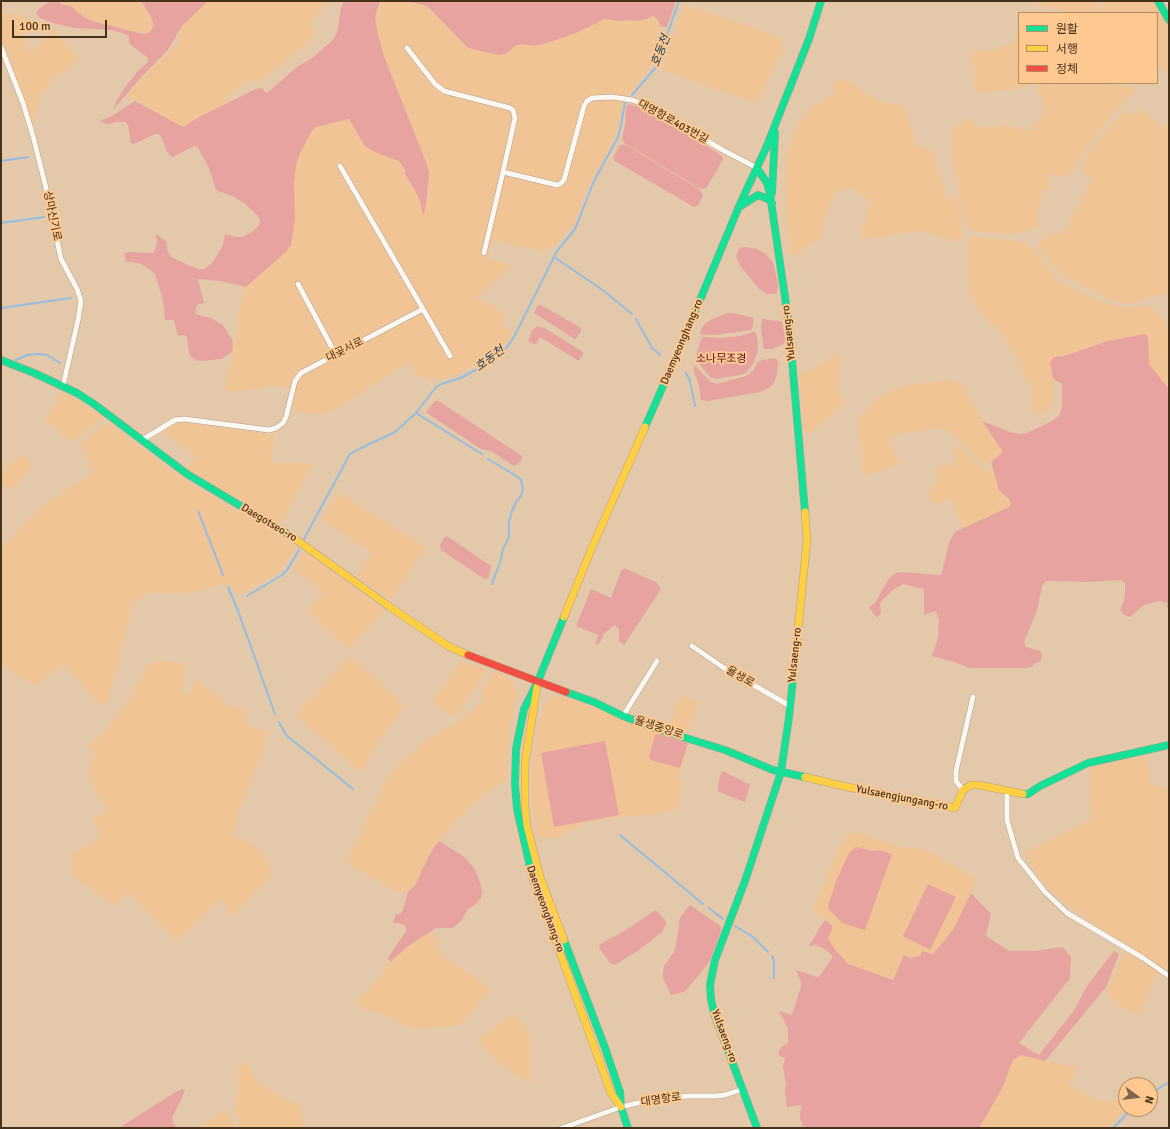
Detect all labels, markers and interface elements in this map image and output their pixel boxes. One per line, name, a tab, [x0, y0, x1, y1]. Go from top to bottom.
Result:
scale bar	[14, 12, 109, 38]
legend	[1018, 12, 1158, 84]
text: 100 m	[19, 19, 51, 34]
text: 원활	[1056, 22, 1078, 37]
water label: 호동천	[648, 33, 674, 69]
text: 서행	[1056, 42, 1078, 57]
text: 정체	[1056, 62, 1078, 77]
street label: 대명항로403번길	[635, 97, 711, 147]
street label: 상마신기로	[40, 190, 64, 242]
street label: Daemyeonghang-ro	[658, 297, 706, 387]
street label: Yulsaeng-ro	[780, 305, 798, 361]
street label: 대곶서로	[324, 335, 366, 365]
water label: 호동천	[472, 343, 508, 375]
park label: 소나무조경	[696, 352, 746, 366]
street label: Daegotseo-ro	[239, 501, 299, 545]
street label: Yulsaeng-ro	[786, 627, 804, 683]
street label: 율생로	[724, 664, 756, 690]
street label: 율생중앙로	[633, 714, 685, 742]
street label: Yulsaengjungang-ro	[855, 783, 949, 813]
street label: Daemyeonghang-ro	[523, 864, 567, 954]
street label: Yulsaeng-ro	[708, 1008, 740, 1064]
north arrow	[1118, 1077, 1158, 1117]
street label: 대명항로	[640, 1091, 682, 1109]
text: N	[1142, 1095, 1156, 1105]

